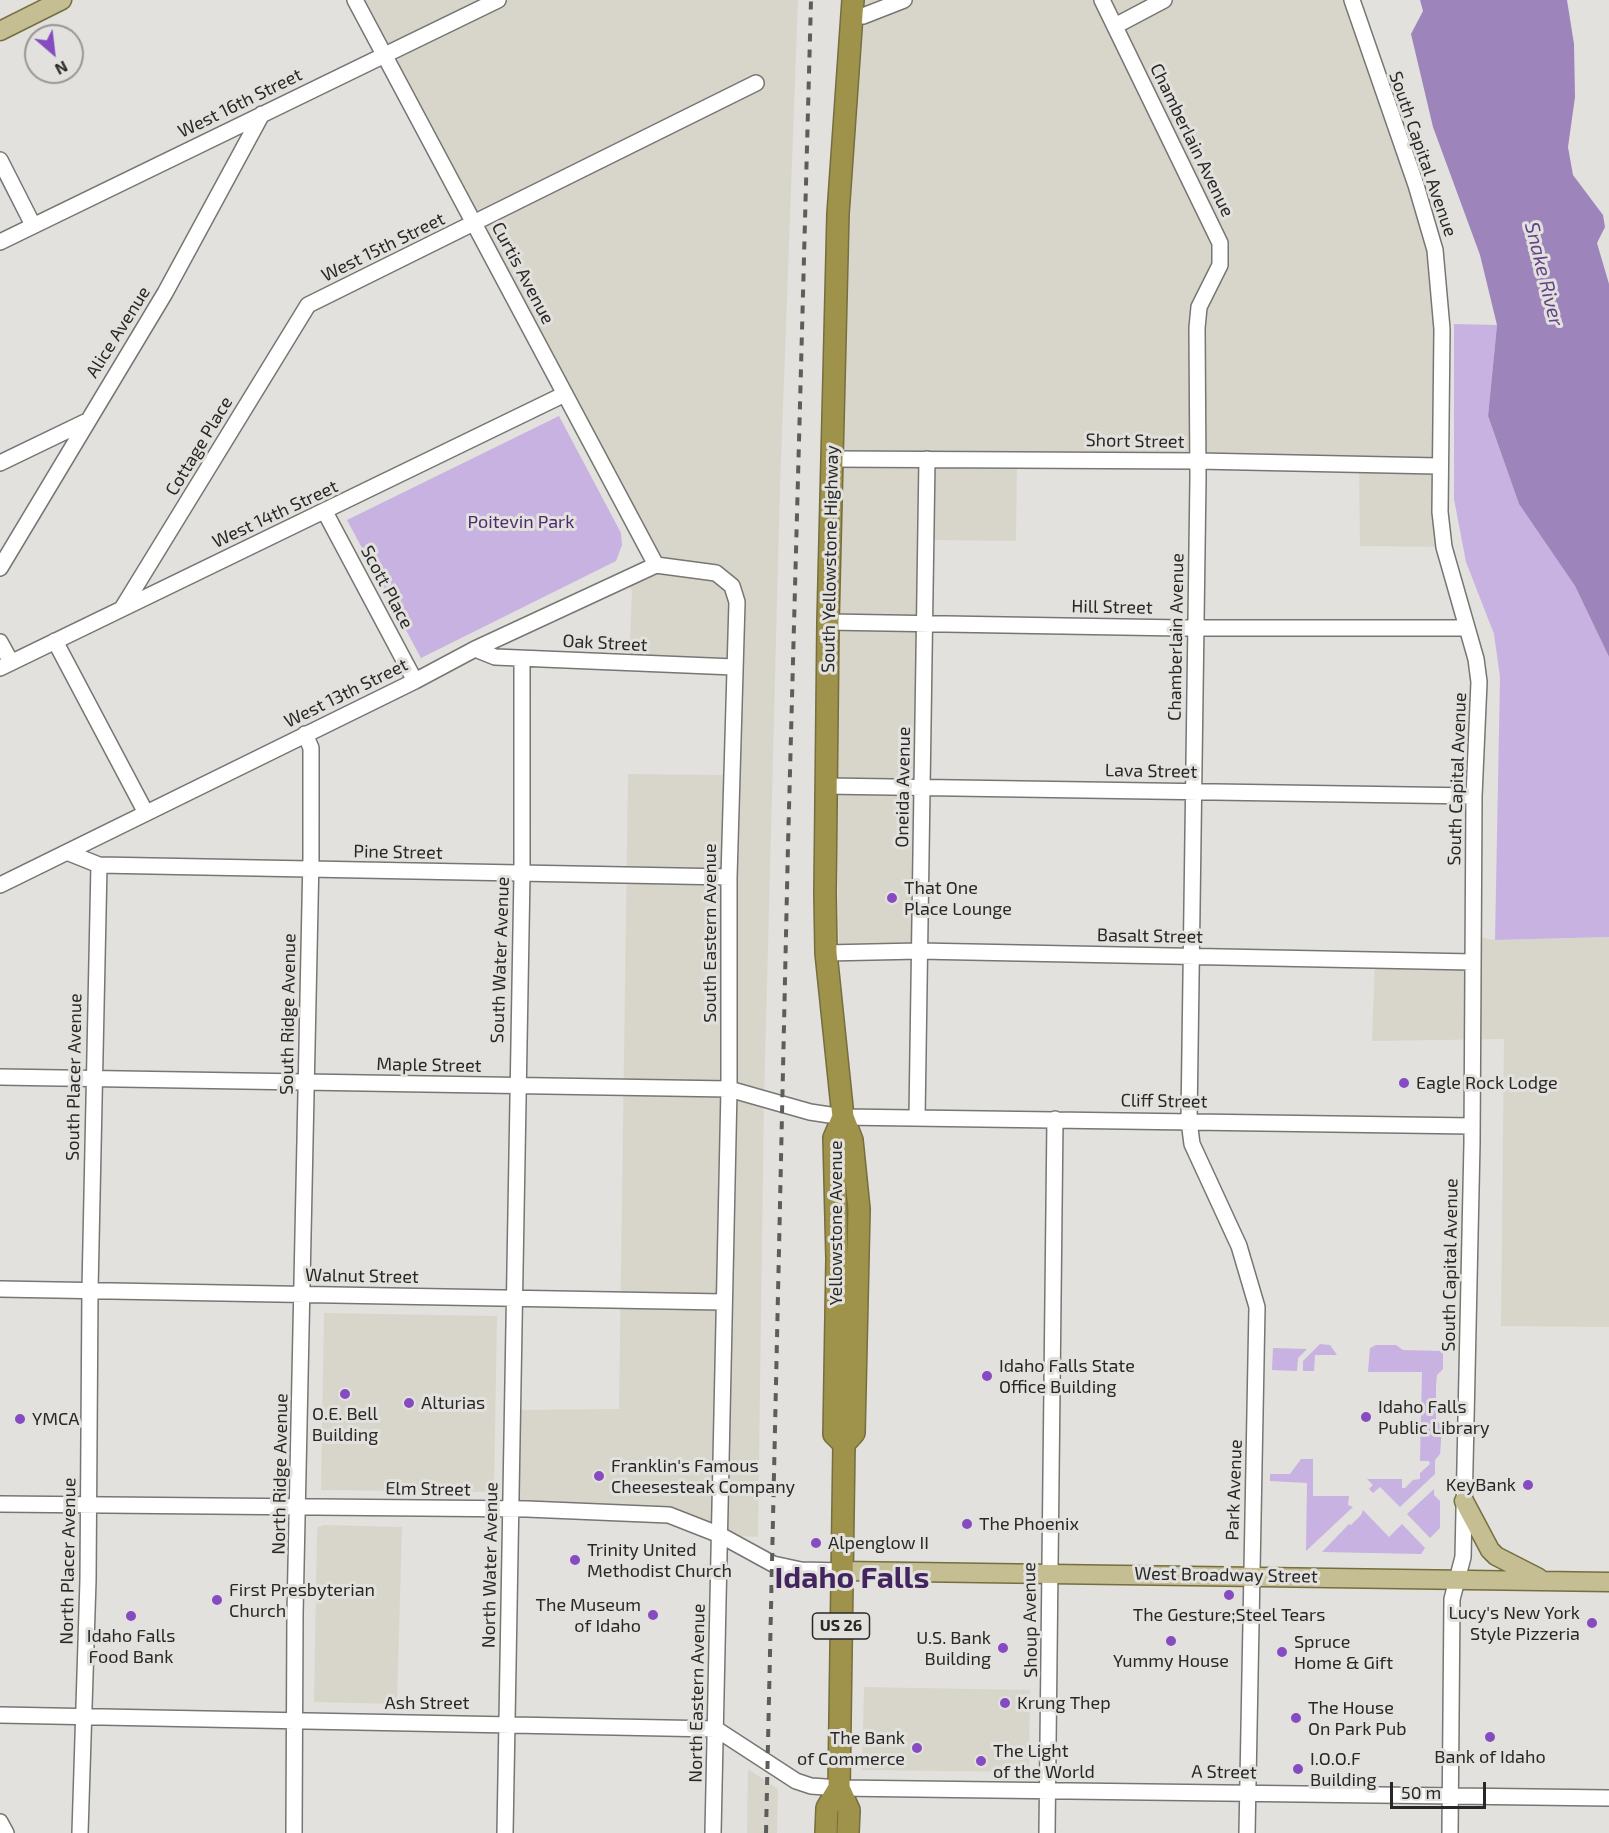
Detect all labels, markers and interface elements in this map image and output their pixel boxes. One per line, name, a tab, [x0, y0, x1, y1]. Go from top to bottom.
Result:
north arrow	[24, 24, 84, 84]
text: N	[52, 57, 71, 80]
street label: Chamberlain Avenue	[1145, 60, 1239, 220]
street label: West 16th Street	[174, 64, 306, 142]
street label: South Capital Avenue	[1385, 69, 1461, 239]
street label: West 15th Street	[318, 208, 448, 286]
street label: Curtis Avenue	[487, 218, 559, 328]
water label: Snake River	[1519, 220, 1569, 328]
street label: Alice Avenue	[81, 282, 155, 382]
street label: Cottage Place	[161, 392, 237, 500]
street label: Short Street	[1085, 429, 1185, 453]
street label: South Yellowstone Highway	[817, 445, 843, 673]
street label: West 14th Street	[209, 475, 341, 553]
park label: Poitevin Park	[468, 511, 574, 533]
street label: Scott Place	[356, 542, 418, 632]
street label: Chamberlain Avenue	[1164, 553, 1188, 721]
street label: Hill Street	[1071, 595, 1153, 619]
street label: Oak Street	[562, 630, 648, 656]
street label: West 13th Street	[281, 654, 411, 732]
street label: South Capital Avenue	[1443, 692, 1471, 866]
street label: Oneida Avenue	[891, 726, 915, 848]
street label: Lava Street	[1105, 759, 1197, 783]
street label: Pine Street	[353, 840, 443, 864]
street label: South Eastern Avenue	[699, 843, 721, 1023]
street label: South Water Avenue	[486, 876, 514, 1044]
place label: That One Place Lounge	[904, 877, 1012, 920]
marker: That One Place Lounge	[885, 891, 899, 905]
street label: Basalt Street	[1097, 924, 1203, 948]
street label: South Ridge Avenue	[276, 933, 300, 1095]
street label: South Placer Avenue	[62, 993, 86, 1161]
street label: Maple Street	[376, 1053, 482, 1077]
place label: Eagle Rock Lodge	[1416, 1072, 1558, 1094]
marker: Eagle Rock Lodge	[1397, 1076, 1411, 1090]
street label: Cliff Street	[1120, 1089, 1208, 1113]
street label: Yellowstone Avenue	[825, 1140, 847, 1306]
street label: South Capital Avenue	[1438, 1178, 1462, 1352]
street label: Walnut Street	[305, 1264, 419, 1288]
place label: Idaho Falls State Office Building	[999, 1355, 1135, 1398]
marker: Idaho Falls State Office Building	[980, 1369, 994, 1383]
marker: O.E. Bell Building	[338, 1387, 352, 1401]
place label: Alturias	[421, 1392, 485, 1414]
street label: North Ridge Avenue	[268, 1393, 292, 1555]
marker: Alturias	[402, 1396, 416, 1410]
place label: Idaho Falls Public Library	[1378, 1396, 1490, 1438]
place label: O.E. Bell Building	[312, 1403, 378, 1446]
place label: YMCA	[32, 1408, 79, 1430]
marker: Idaho Falls Public Library	[1359, 1410, 1373, 1424]
marker: YMCA	[13, 1412, 27, 1426]
street label: Park Avenue	[1221, 1439, 1247, 1541]
place label: Franklin's Famous Cheesesteak Company	[611, 1455, 795, 1498]
marker: Franklin's Famous Cheesesteak Company	[592, 1469, 606, 1483]
place label: KeyBank	[1446, 1474, 1516, 1496]
street label: North Placer Avenue	[56, 1477, 80, 1645]
street label: Elm Street	[385, 1477, 471, 1501]
marker: KeyBank	[1521, 1478, 1535, 1492]
street label: North Water Avenue	[478, 1482, 502, 1648]
place label: The Phoenix	[979, 1513, 1079, 1535]
marker: The Phoenix	[960, 1517, 974, 1531]
place label: Alpenglow II	[828, 1532, 929, 1554]
marker: Alpenglow II	[809, 1536, 823, 1550]
place label: Trinity United Methodist Church	[587, 1539, 732, 1582]
marker: Trinity United Methodist Church	[568, 1553, 582, 1567]
district label: Idaho Falls	[775, 1560, 929, 1596]
street label: Shoup Avenue	[1018, 1562, 1042, 1678]
street label: West Broadway Street	[1134, 1563, 1318, 1587]
place label: First Presbyterian Church	[229, 1579, 375, 1622]
marker: The Gesture;Steel Tears	[1222, 1588, 1236, 1602]
marker: First Presbyterian Church	[210, 1593, 224, 1607]
place label: The Museum of Idaho	[536, 1594, 641, 1636]
place label: Lucy's New York Style Pizzeria	[1448, 1602, 1580, 1644]
street label: North Eastern Avenue	[685, 1603, 709, 1783]
place label: The Gesture;Steel Tears	[1133, 1604, 1325, 1626]
marker: The Museum of Idaho	[646, 1608, 660, 1622]
marker: Idaho Falls Food Bank	[124, 1609, 138, 1623]
road number: US 26	[812, 1613, 870, 1639]
marker: Lucy's New York Style Pizzeria	[1585, 1616, 1599, 1630]
place label: Idaho Falls Food Bank	[87, 1625, 175, 1668]
place label: U.S. Bank Building	[916, 1627, 991, 1670]
place label: Spruce Home & Gift	[1294, 1631, 1393, 1674]
marker: Yummy House	[1164, 1634, 1178, 1648]
marker: U.S. Bank Building	[996, 1641, 1010, 1655]
marker: Spruce Home & Gift	[1275, 1645, 1289, 1659]
place label: Yummy House	[1113, 1650, 1229, 1672]
street label: Ash Street	[385, 1692, 469, 1714]
place label: Krung Thep	[1017, 1692, 1111, 1714]
marker: Krung Thep	[998, 1696, 1012, 1710]
place label: The House On Park Pub	[1308, 1697, 1406, 1740]
marker: The House On Park Pub	[1289, 1711, 1303, 1725]
place label: The Bank of Commerce	[797, 1727, 905, 1770]
marker: Bank of Idaho	[1483, 1730, 1497, 1744]
place label: The Light of the World	[993, 1740, 1095, 1782]
marker: The Bank of Commerce	[910, 1741, 924, 1755]
place label: Bank of Idaho	[1434, 1746, 1546, 1768]
place label: I.O.O.F Building	[1310, 1748, 1377, 1790]
marker: The Light of the World	[974, 1754, 988, 1768]
street label: A Street	[1191, 1761, 1257, 1783]
marker: I.O.O.F Building	[1291, 1762, 1305, 1776]
scale bar	[1393, 1770, 1489, 1808]
text: 50 m	[1401, 1781, 1441, 1803]

